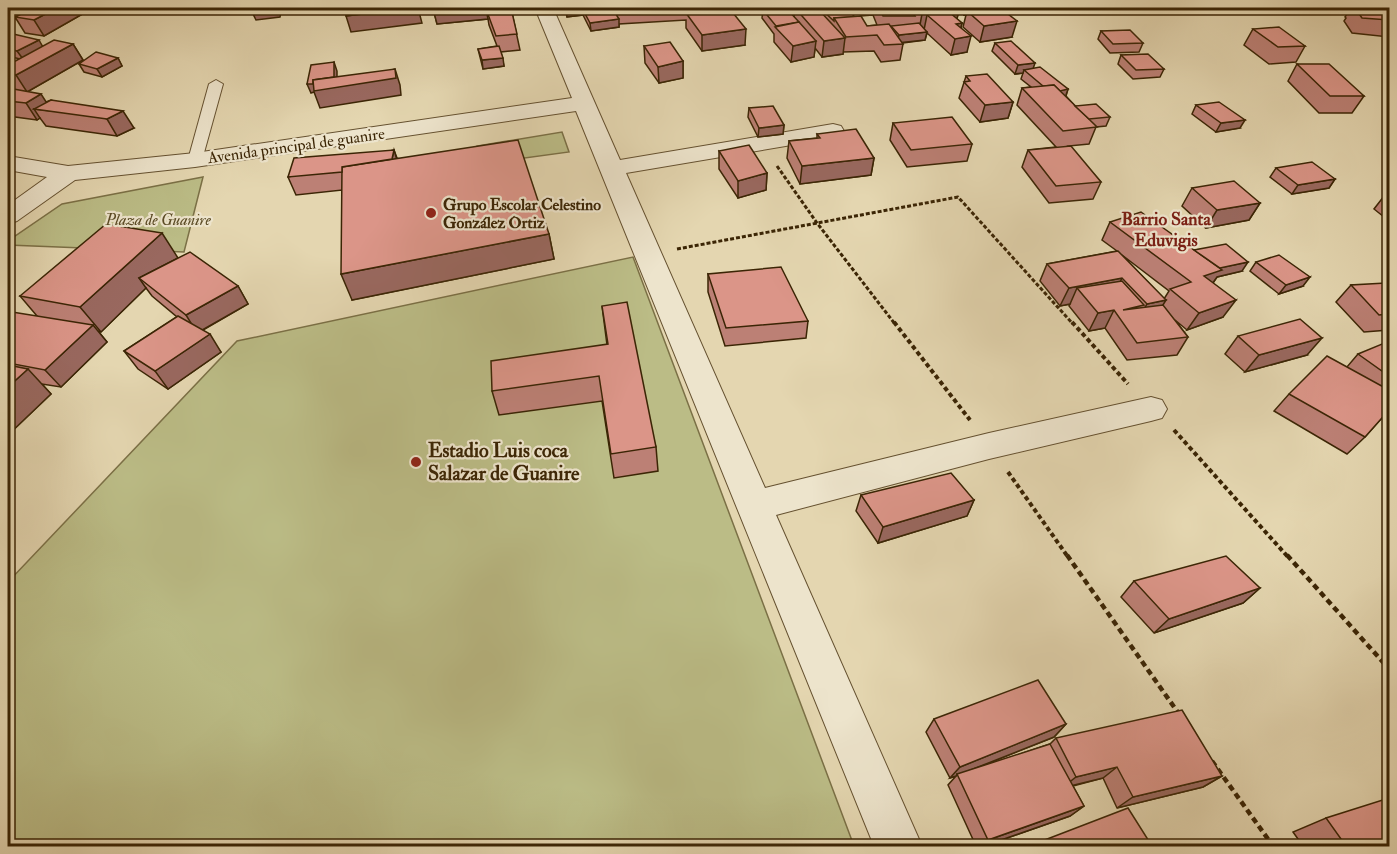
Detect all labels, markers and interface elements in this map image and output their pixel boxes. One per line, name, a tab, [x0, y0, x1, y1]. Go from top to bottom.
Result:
street label: Avenida principal de guanire	[205, 124, 386, 169]
place label: Grupo Escolar Celestino González Ortiz	[443, 195, 601, 233]
marker: Grupo Escolar Celestino González Ortiz	[424, 206, 438, 220]
district label: Barrio Santa Eduvigis	[1121, 208, 1211, 252]
park label: Plaza de Guanire	[104, 210, 211, 230]
place label: Estadio Luis coca Salazar de Guanire	[428, 438, 580, 486]
marker: Estadio Luis coca Salazar de Guanire	[409, 455, 423, 469]

